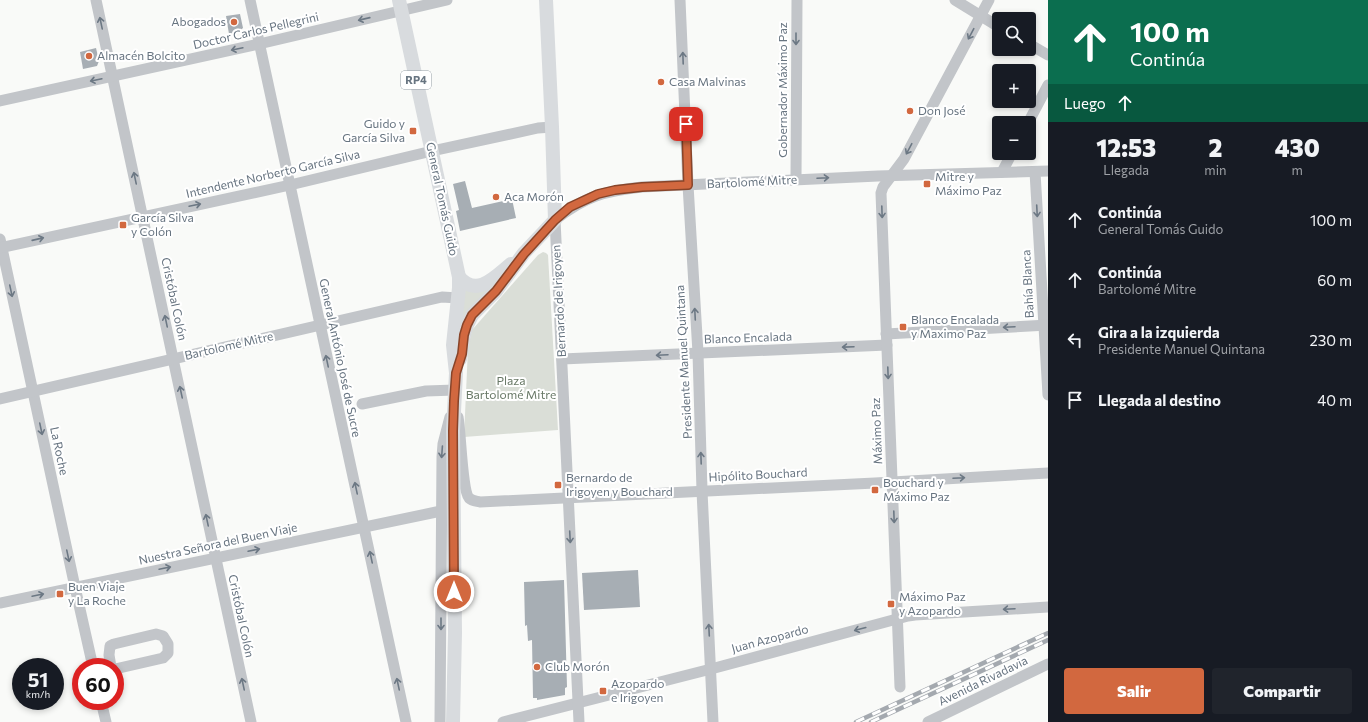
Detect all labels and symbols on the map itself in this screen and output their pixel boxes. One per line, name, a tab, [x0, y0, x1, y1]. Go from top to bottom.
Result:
street label: Doctor Carlos Pellegrini	[192, 9, 320, 51]
place label: Abogados	[171, 14, 226, 28]
one-way arrow	[357, 16, 370, 23]
one-way arrow	[97, 17, 105, 30]
marker: Abogados	[229, 17, 239, 27]
street label: Gobernador Máximo Paz	[775, 22, 789, 158]
one-way arrow	[966, 28, 974, 40]
one-way arrow	[792, 32, 800, 45]
one-way arrow	[231, 45, 244, 53]
place label: Almacén Bolcito	[97, 48, 186, 62]
marker: Almacén Bolcito	[84, 51, 94, 61]
one-way arrow	[679, 52, 687, 65]
road number: RP4	[401, 71, 431, 89]
place label: Casa Malvinas	[669, 74, 746, 88]
one-way arrow	[90, 76, 103, 84]
marker: Casa Malvinas	[656, 77, 666, 87]
place label: Don José	[918, 103, 966, 118]
marker: Don José	[905, 106, 915, 116]
pin	[669, 107, 703, 141]
place label: Guido y García Silva	[342, 116, 405, 144]
marker: Guido y García Silva	[408, 126, 418, 136]
street label: General Tomás Guido	[424, 141, 462, 257]
one-way arrow	[905, 143, 912, 155]
street label: Intendente Norberto García Silva	[184, 146, 361, 200]
place label: Mitre y Máximo Paz	[935, 169, 1002, 197]
one-way arrow	[130, 172, 138, 185]
street label: Bartolomé Mitre	[706, 172, 798, 190]
one-way arrow	[816, 174, 829, 182]
marker: Mitre y Máximo Paz	[922, 179, 932, 189]
place label: Aca Morón	[504, 189, 564, 203]
marker: Aca Morón	[491, 192, 501, 202]
one-way arrow	[188, 201, 201, 209]
one-way arrow	[1034, 204, 1041, 217]
one-way arrow	[878, 205, 886, 218]
place label: García Silva y Colón	[131, 210, 194, 238]
marker: García Silva y Colón	[118, 220, 128, 230]
one-way arrow	[31, 235, 44, 243]
street label: Bernardo de Irigoyen	[548, 245, 568, 358]
street label: Bahía Blanca	[1018, 249, 1036, 319]
street label: Cristóbal Colón	[159, 256, 191, 342]
street label: General António José de Sucre	[316, 277, 365, 439]
one-way arrow	[8, 284, 16, 297]
street label: Presidente Manuel Quintana	[672, 285, 694, 439]
one-way arrow	[692, 308, 699, 321]
place label: Blanco Encalada y Maximo Paz	[911, 312, 999, 340]
one-way arrow	[161, 315, 169, 328]
marker: Blanco Encalada y Maximo Paz	[898, 322, 908, 332]
one-way arrow	[1003, 324, 1016, 331]
street label: Bartolomé Mitre	[183, 328, 274, 362]
street label: Blanco Encalada	[704, 328, 792, 346]
one-way arrow	[842, 343, 855, 351]
one-way arrow	[656, 351, 669, 359]
one-way arrow	[323, 355, 331, 368]
one-way arrow	[884, 366, 891, 379]
park label: Plaza Bartolomé Mitre	[466, 373, 556, 401]
one-way arrow	[176, 386, 184, 399]
street label: Máximo Paz	[868, 397, 884, 465]
one-way arrow	[38, 422, 46, 435]
street label: La Roche	[48, 425, 72, 476]
one-way arrow	[439, 445, 446, 458]
one-way arrow	[697, 452, 705, 465]
street label: Hipólito Bouchard	[708, 464, 808, 484]
place label: Bernardo de Irigoyen y Bouchard	[566, 470, 673, 498]
place label: Bouchard y Máximo Paz	[883, 475, 950, 503]
one-way arrow	[952, 475, 965, 482]
marker: Bernardo de Irigoyen y Bouchard	[553, 480, 563, 490]
one-way arrow	[351, 482, 359, 495]
marker: Bouchard y Máximo Paz	[870, 485, 880, 495]
one-way arrow	[890, 510, 897, 523]
one-way arrow	[203, 513, 211, 526]
street label: Nuestra Señora del Buen Viaje	[137, 519, 298, 567]
one-way arrow	[566, 530, 574, 543]
one-way arrow	[247, 545, 260, 553]
one-way arrow	[65, 549, 73, 562]
one-way arrow	[366, 551, 374, 564]
one-way arrow	[158, 563, 171, 571]
position arrow	[433, 571, 475, 613]
street label: Cristóbal Colón	[226, 573, 258, 659]
place label: Buen Viaje y La Roche	[68, 579, 126, 607]
marker: Buen Viaje y La Roche	[55, 589, 65, 599]
place label: Máximo Paz y Azopardo	[899, 589, 966, 617]
one-way arrow	[31, 590, 44, 598]
marker: Máximo Paz y Azopardo	[886, 599, 896, 609]
one-way arrow	[1003, 606, 1016, 613]
one-way arrow	[437, 617, 445, 630]
street label: Juan Azopardo	[730, 621, 810, 656]
one-way arrow	[705, 624, 712, 637]
one-way arrow	[854, 625, 867, 633]
street label: Avenida Rivadavia	[936, 652, 1029, 708]
speed limit sign: 60	[72, 658, 124, 710]
place label: Club Morón	[545, 659, 610, 673]
marker: Club Morón	[532, 662, 542, 672]
place label: Azopardo e Irigoyen	[611, 676, 664, 704]
one-way arrow	[238, 678, 246, 691]
one-way arrow	[393, 678, 401, 691]
marker: Azopardo e Irigoyen	[598, 686, 608, 696]

